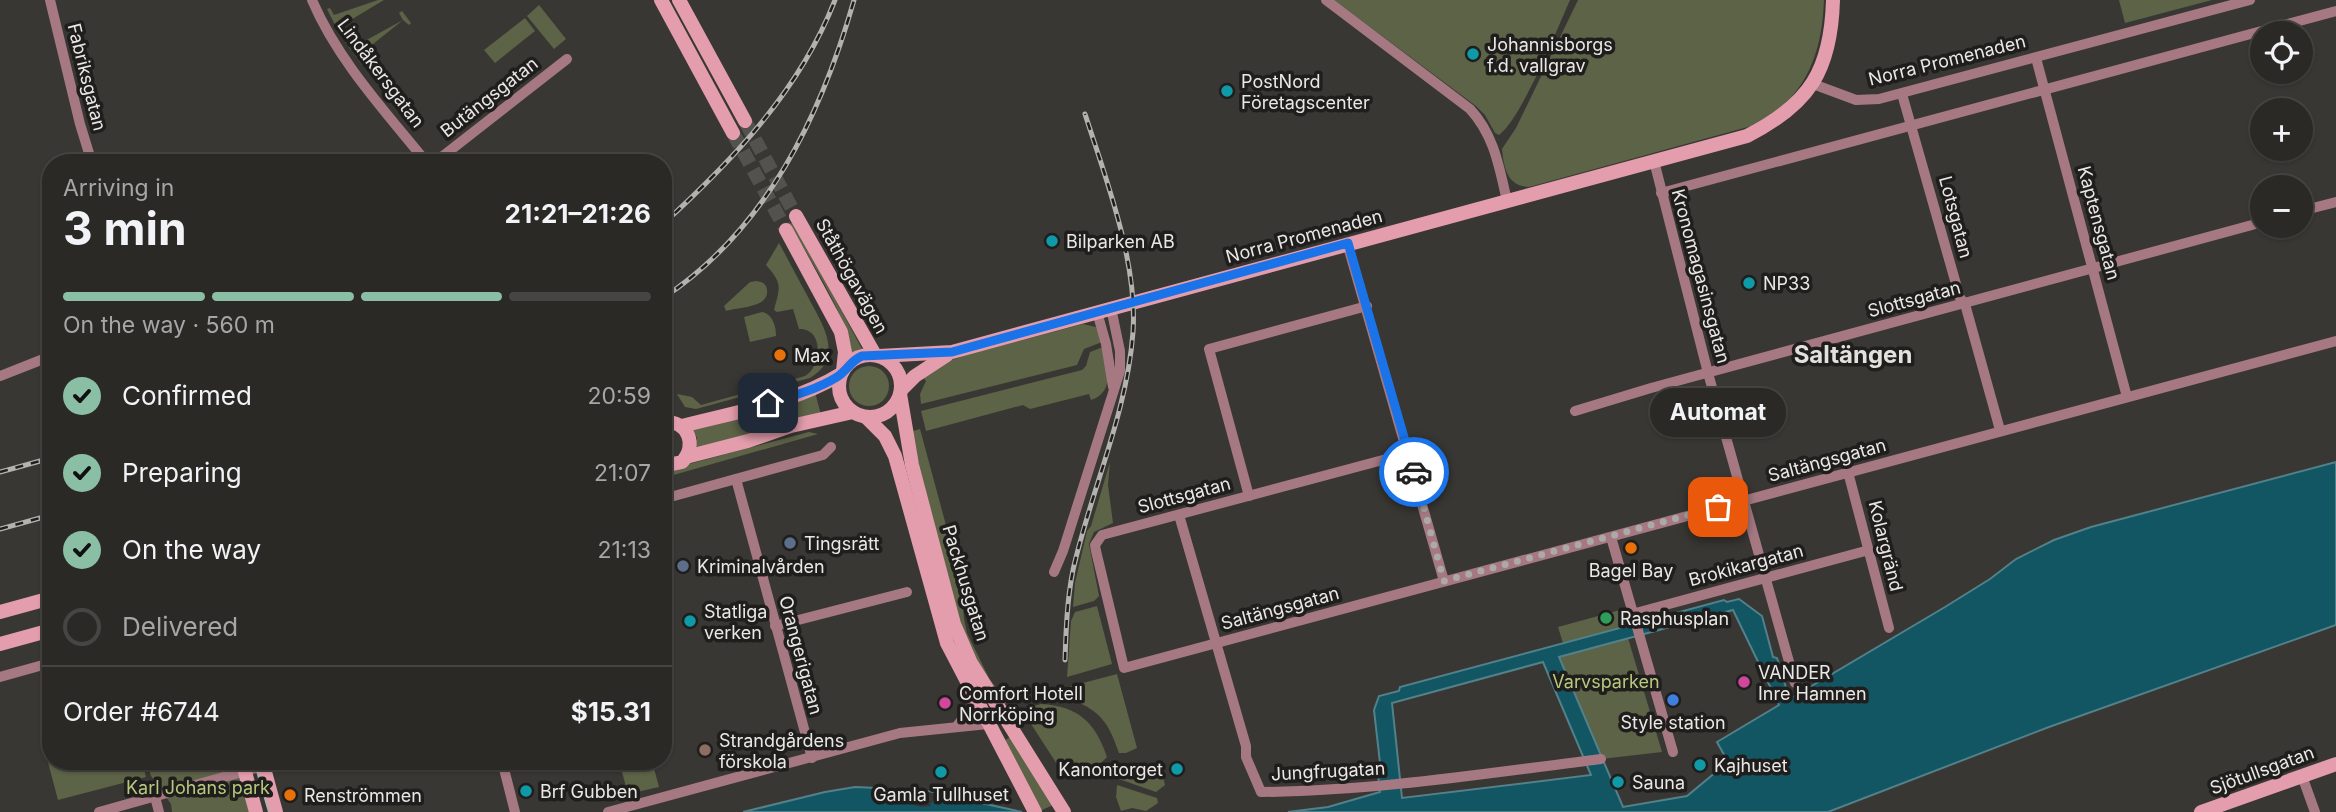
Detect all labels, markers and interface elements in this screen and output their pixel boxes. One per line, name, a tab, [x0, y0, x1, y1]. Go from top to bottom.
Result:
street label: Lindåkersgatan	[333, 15, 429, 131]
street label: Fabriksgatan	[64, 21, 110, 133]
map controls	[2250, 21, 2313, 238]
button: locate	[2250, 21, 2313, 84]
street label: Norra Promenaden	[1866, 30, 2028, 90]
place label: Johannisborgs f.d. vallgrav	[1487, 34, 1613, 76]
marker: Johannisborgs f.d. vallgrav	[1465, 46, 1481, 62]
street label: Butängsgatan	[436, 53, 542, 141]
place label: PostNord Företagscenter	[1241, 71, 1370, 113]
marker: PostNord Företagscenter	[1219, 83, 1235, 99]
button: +	[2250, 98, 2313, 161]
street label: Kaptensgatan	[2074, 164, 2124, 282]
text: Arriving in	[63, 174, 174, 202]
street label: Lotsgatan	[1935, 174, 1977, 260]
button: −	[2250, 175, 2313, 238]
street label: Kronomagasinsgatan	[1668, 187, 1734, 365]
text: 21:21–21:26	[505, 198, 651, 229]
text: 3 min	[63, 200, 187, 256]
street label: Norra Promenaden	[1223, 205, 1385, 267]
street label: Ståthögavägen	[812, 215, 892, 337]
place label: Bilparken AB	[1066, 231, 1175, 252]
marker: Bilparken AB	[1044, 233, 1060, 249]
place label: NP33	[1763, 273, 1810, 294]
marker: NP33	[1741, 275, 1757, 291]
street label: Slottsgatan	[1865, 277, 1963, 321]
text: On the way · 560 m	[63, 311, 275, 339]
district label: Saltängen	[1794, 340, 1912, 369]
place label: Max	[794, 345, 830, 366]
marker: Max	[772, 347, 788, 363]
pin	[738, 373, 798, 433]
icon: check	[63, 377, 101, 415]
text: Confirmed	[122, 380, 252, 411]
text: 20:59	[588, 382, 651, 410]
icon: home	[749, 384, 787, 422]
callout: Automat	[1650, 388, 1786, 437]
text: Automat	[1670, 398, 1766, 426]
street label: Saltängsgatan	[1766, 434, 1888, 486]
courier	[1379, 437, 1449, 507]
icon: car	[1395, 453, 1433, 491]
icon: check	[63, 454, 101, 492]
text: Preparing	[122, 457, 242, 488]
text: 21:07	[594, 459, 651, 487]
street label: Slottsgatan	[1135, 473, 1233, 517]
pin	[1688, 477, 1748, 537]
icon: bag	[1699, 488, 1737, 526]
street label: Kolargränd	[1865, 498, 1907, 594]
street label: Packhusgatan	[938, 522, 994, 644]
icon: check	[63, 531, 101, 569]
place label: Tingsrätt	[804, 533, 879, 554]
text: On the way	[122, 534, 261, 565]
marker: Tingsrätt	[782, 535, 798, 551]
text: 21:13	[597, 536, 651, 564]
marker: Bagel Bay	[1623, 540, 1639, 556]
street label: Brokikargatan	[1686, 540, 1806, 590]
place label: Kriminalvården	[697, 556, 825, 577]
marker: Kriminalvården	[675, 558, 691, 574]
place label: Bagel Bay	[1589, 560, 1673, 581]
street label: Saltängsgatan	[1219, 582, 1341, 634]
street label: Orangerigatan	[775, 593, 827, 717]
place label: Statliga verken	[704, 601, 767, 643]
place label: Rasphusplan	[1620, 608, 1729, 629]
marker: Rasphusplan	[1598, 610, 1614, 626]
text: Delivered	[122, 611, 238, 642]
marker: Statliga verken	[682, 613, 698, 629]
place label: VANDER Inre Hamnen	[1758, 662, 1867, 704]
park label: Varvsparken	[1552, 671, 1660, 692]
marker: VANDER Inre Hamnen	[1736, 674, 1752, 690]
place label: Comfort Hotell Norrköping	[959, 683, 1083, 725]
marker: Style station	[1665, 692, 1681, 708]
marker: Comfort Hotell Norrköping	[937, 695, 953, 711]
text: Order #6744	[63, 696, 220, 727]
text: $15.31	[571, 696, 651, 727]
place label: Style station	[1620, 712, 1726, 733]
place label: Strandgårdens förskola	[719, 730, 844, 772]
street label: Sjötullsgatan	[2207, 741, 2317, 799]
marker: Strandgårdens förskola	[697, 742, 713, 758]
place label: Kajhuset	[1714, 755, 1788, 776]
marker: Kajhuset	[1692, 757, 1708, 773]
street label: Jungfrugatan	[1270, 758, 1386, 784]
place label: Kanontorget	[1058, 759, 1163, 780]
marker: Kanontorget	[1169, 761, 1185, 777]
marker: Gamla Tullhuset	[933, 764, 949, 780]
place label: Sauna	[1632, 772, 1685, 793]
marker: Sauna	[1610, 774, 1626, 790]
park label: Karl Johans park	[126, 777, 270, 798]
place label: Brf Gubben	[540, 781, 638, 802]
marker: Brf Gubben	[518, 783, 534, 799]
place label: Gamla Tullhuset	[873, 784, 1009, 805]
place label: Renströmmen	[304, 785, 422, 806]
marker: Renströmmen	[282, 787, 298, 803]

